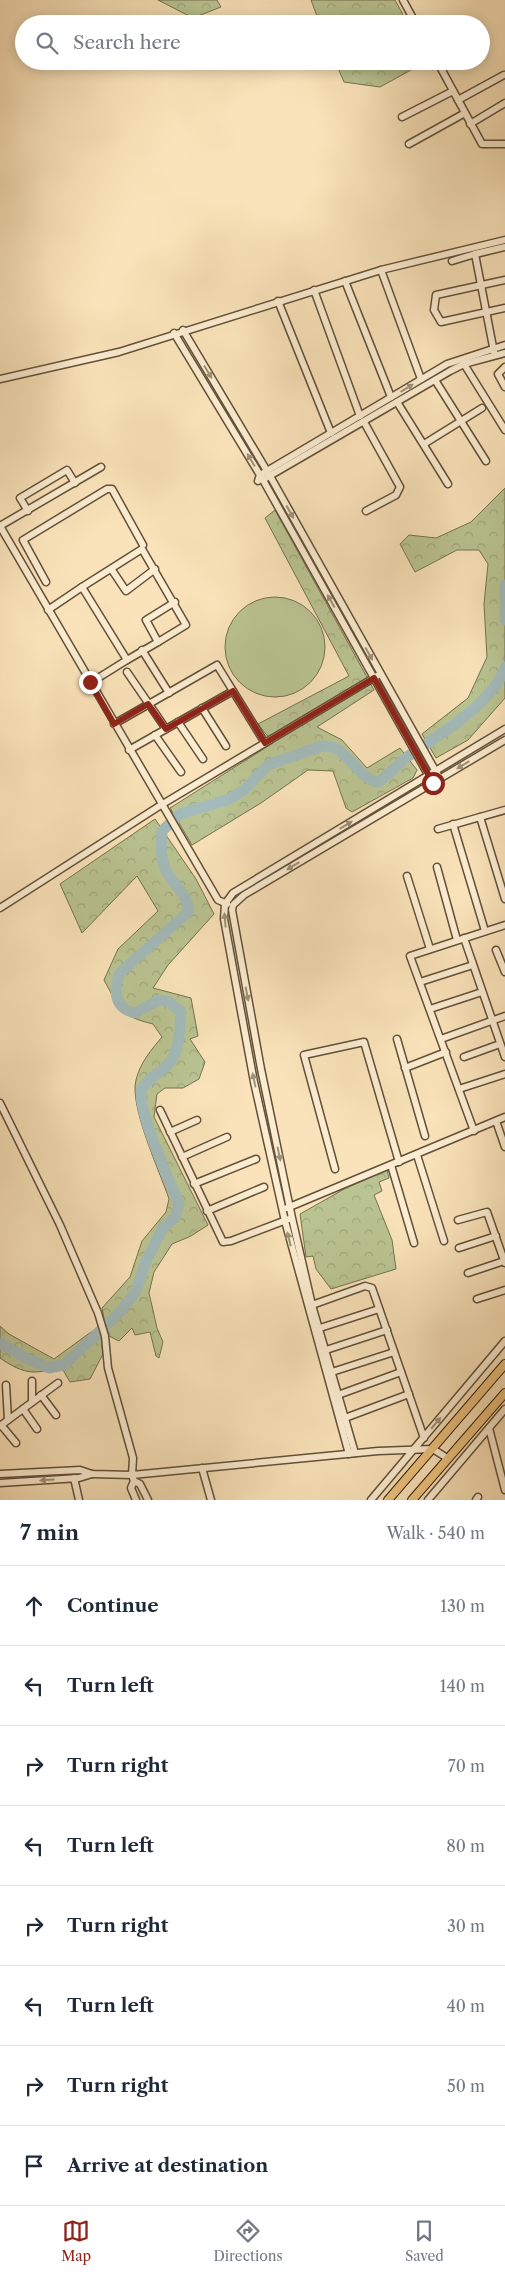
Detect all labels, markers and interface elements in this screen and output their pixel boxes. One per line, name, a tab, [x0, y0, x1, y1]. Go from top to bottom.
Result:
search box	[15, 15, 490, 70]
icon: search	[33, 29, 61, 57]
text: Search here	[73, 31, 181, 54]
one-way arrow	[203, 366, 212, 379]
one-way arrow	[401, 383, 414, 392]
one-way arrow	[247, 453, 256, 466]
one-way arrow	[286, 505, 294, 520]
one-way arrow	[327, 594, 335, 609]
one-way arrow	[365, 648, 374, 661]
route end	[79, 671, 102, 694]
one-way arrow	[457, 761, 470, 770]
route start	[422, 772, 445, 795]
one-way arrow	[340, 820, 353, 829]
one-way arrow	[287, 862, 300, 871]
one-way arrow	[220, 912, 228, 928]
one-way arrow	[243, 987, 251, 1002]
one-way arrow	[249, 1072, 257, 1088]
one-way arrow	[275, 1146, 283, 1161]
one-way arrow	[285, 1231, 293, 1246]
one-way arrow	[431, 1417, 442, 1430]
one-way arrow	[38, 1476, 54, 1484]
text: 7 min	[20, 1520, 79, 1545]
text: Walk · 540 m	[387, 1523, 485, 1543]
icon: ahead	[20, 1592, 48, 1620]
text: Continue	[67, 1594, 159, 1617]
text: 130 m	[440, 1596, 485, 1616]
icon: left	[20, 1672, 48, 1700]
text: Turn left	[67, 1674, 154, 1697]
text: 140 m	[440, 1676, 485, 1696]
icon: right	[20, 1752, 48, 1780]
text: Turn right	[67, 1754, 168, 1777]
text: 70 m	[448, 1756, 485, 1776]
icon: left	[20, 1832, 48, 1860]
text: Turn left	[67, 1834, 154, 1857]
text: 80 m	[446, 1836, 485, 1856]
icon: right	[20, 1912, 48, 1940]
text: Turn right	[67, 1914, 168, 1937]
text: 30 m	[447, 1916, 485, 1936]
icon: left	[20, 1992, 48, 2020]
text: Turn left	[67, 1994, 154, 2017]
text: 40 m	[446, 1996, 485, 2016]
icon: right	[20, 2072, 48, 2100]
text: Turn right	[67, 2074, 168, 2097]
text: 50 m	[447, 2076, 485, 2096]
icon: arrive	[20, 2152, 48, 2180]
text: Arrive at destination	[67, 2154, 268, 2177]
tab: Map	[61, 2217, 91, 2265]
tab: Directions	[213, 2217, 283, 2265]
tab: Saved	[405, 2217, 444, 2265]

